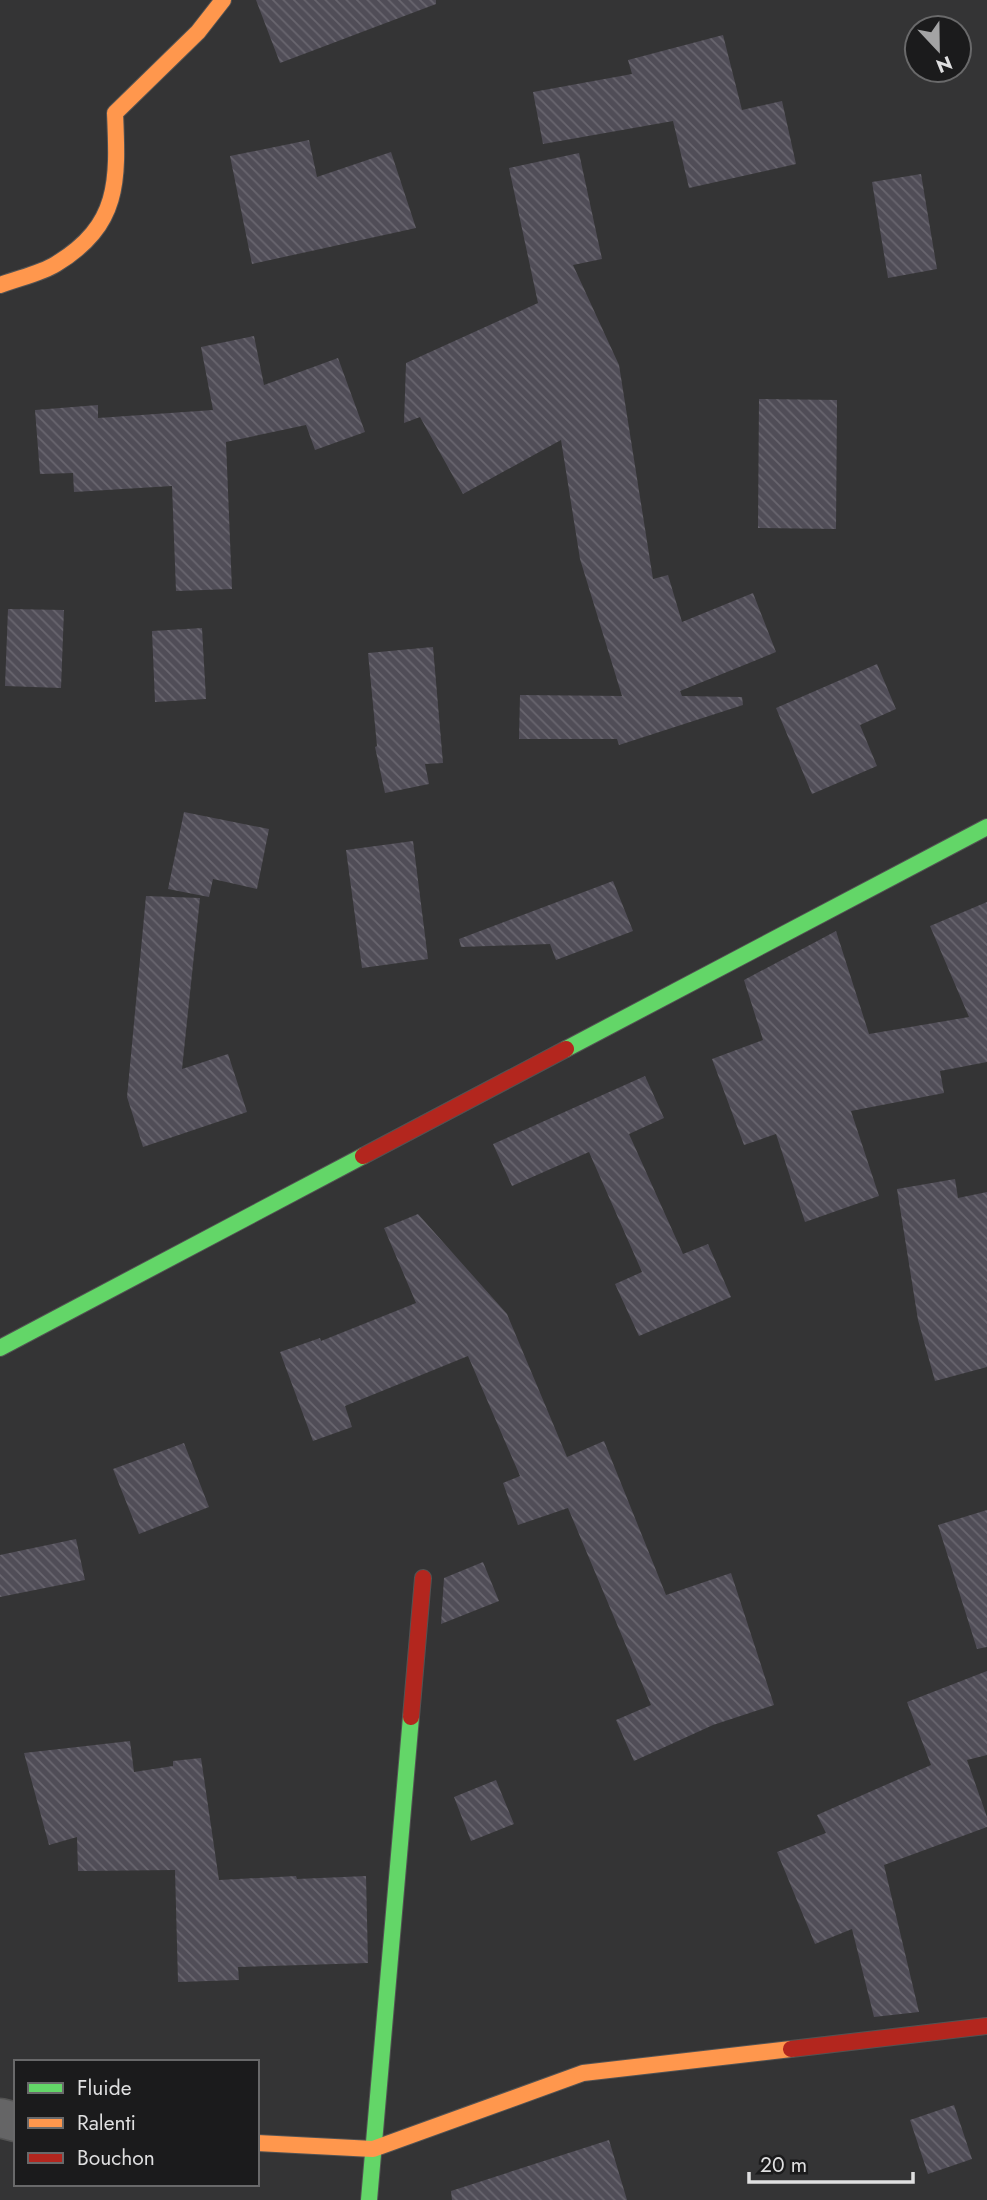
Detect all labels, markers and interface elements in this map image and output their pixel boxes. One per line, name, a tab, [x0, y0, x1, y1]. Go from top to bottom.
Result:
north arrow	[903, 14, 973, 84]
text: N	[932, 49, 956, 80]
legend	[14, 2060, 259, 2186]
text: Fluide	[77, 2073, 132, 2103]
text: Ralenti	[77, 2108, 136, 2138]
scale bar	[749, 2140, 914, 2184]
text: Bouchon	[77, 2143, 155, 2173]
text: 20 m	[760, 2150, 807, 2180]

